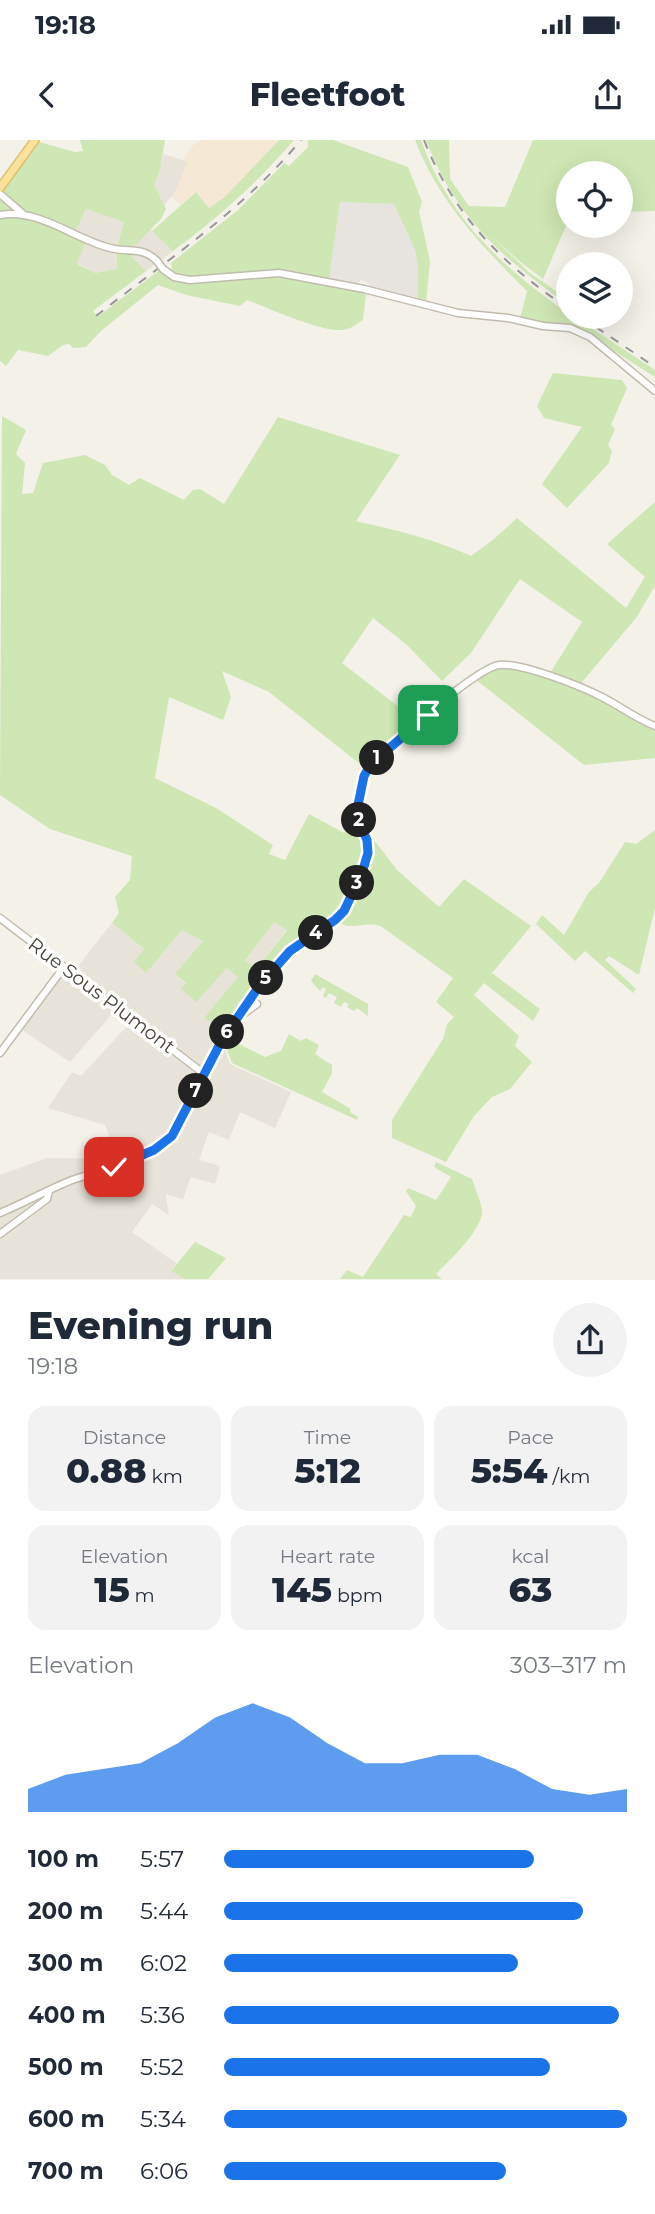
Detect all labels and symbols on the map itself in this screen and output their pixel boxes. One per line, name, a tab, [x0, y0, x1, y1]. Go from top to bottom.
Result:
pin	[398, 685, 458, 745]
pin: 1	[360, 740, 394, 776]
pin: 2	[342, 802, 376, 838]
pin: 3	[340, 866, 374, 900]
pin: 4	[298, 916, 334, 950]
street label: Rue Sous Plumont	[24, 933, 180, 1058]
pin: 5	[248, 960, 284, 996]
pin: 6	[210, 1014, 244, 1050]
pin: 7	[178, 1074, 214, 1108]
pin	[84, 1137, 144, 1197]

